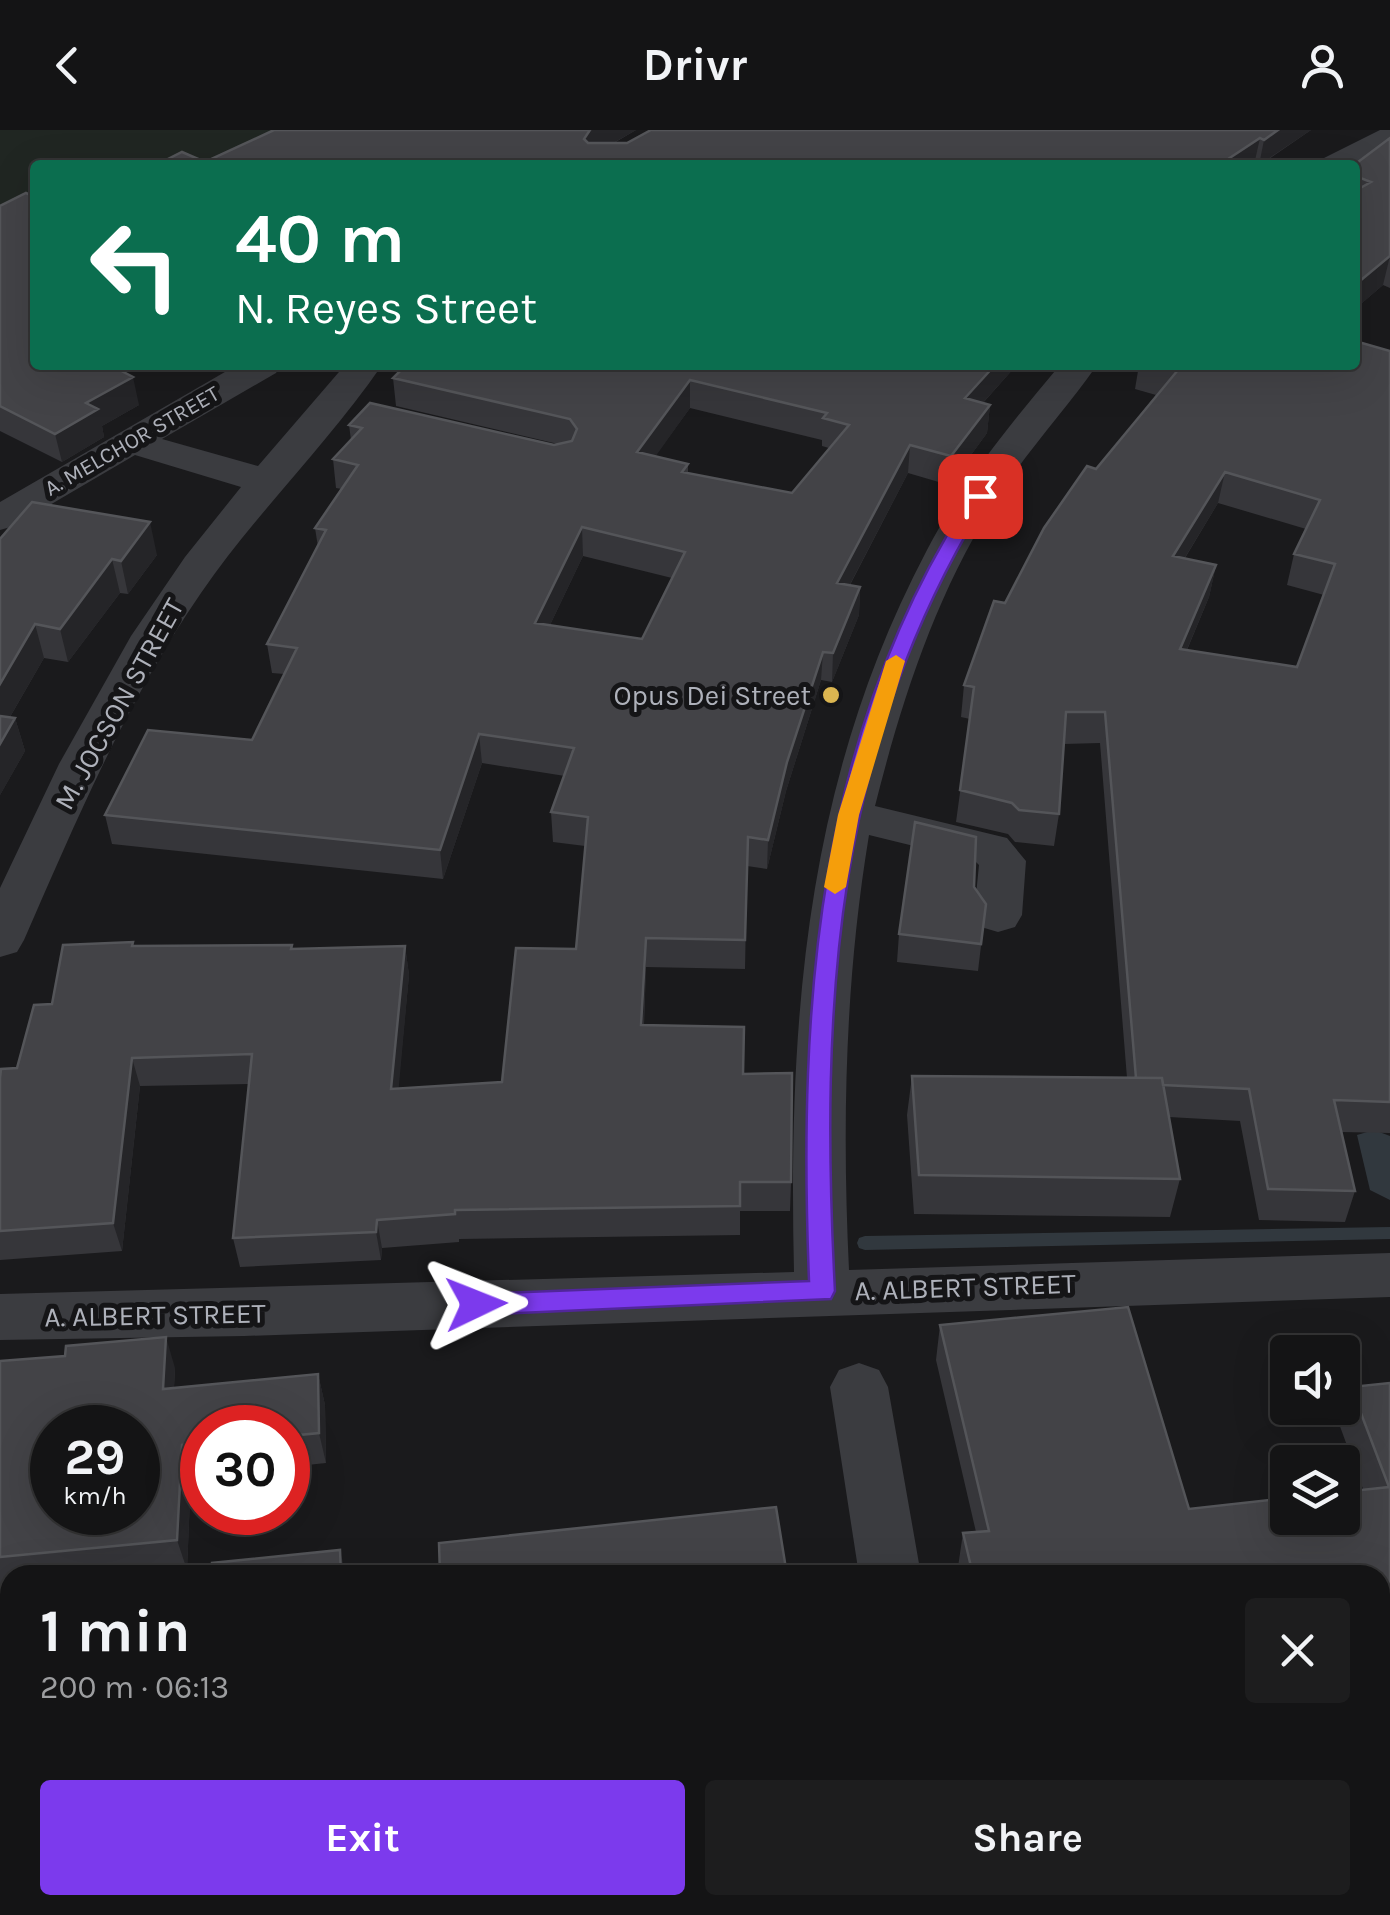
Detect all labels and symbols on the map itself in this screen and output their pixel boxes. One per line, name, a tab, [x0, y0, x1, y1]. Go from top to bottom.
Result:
street label: A. MELCHOR STREET	[40, 380, 224, 502]
pin	[938, 454, 1023, 539]
street label: M. JOCSON STREET	[47, 593, 191, 815]
place label: Opus Dei Street	[614, 679, 811, 712]
marker: Opus Dei Street	[820, 684, 842, 706]
position arrow	[424, 1252, 528, 1356]
street label: A. ALBERT STREET	[854, 1267, 1076, 1307]
street label: A. ALBERT STREET	[44, 1297, 266, 1333]
speed limit sign: 30	[180, 1405, 310, 1535]

